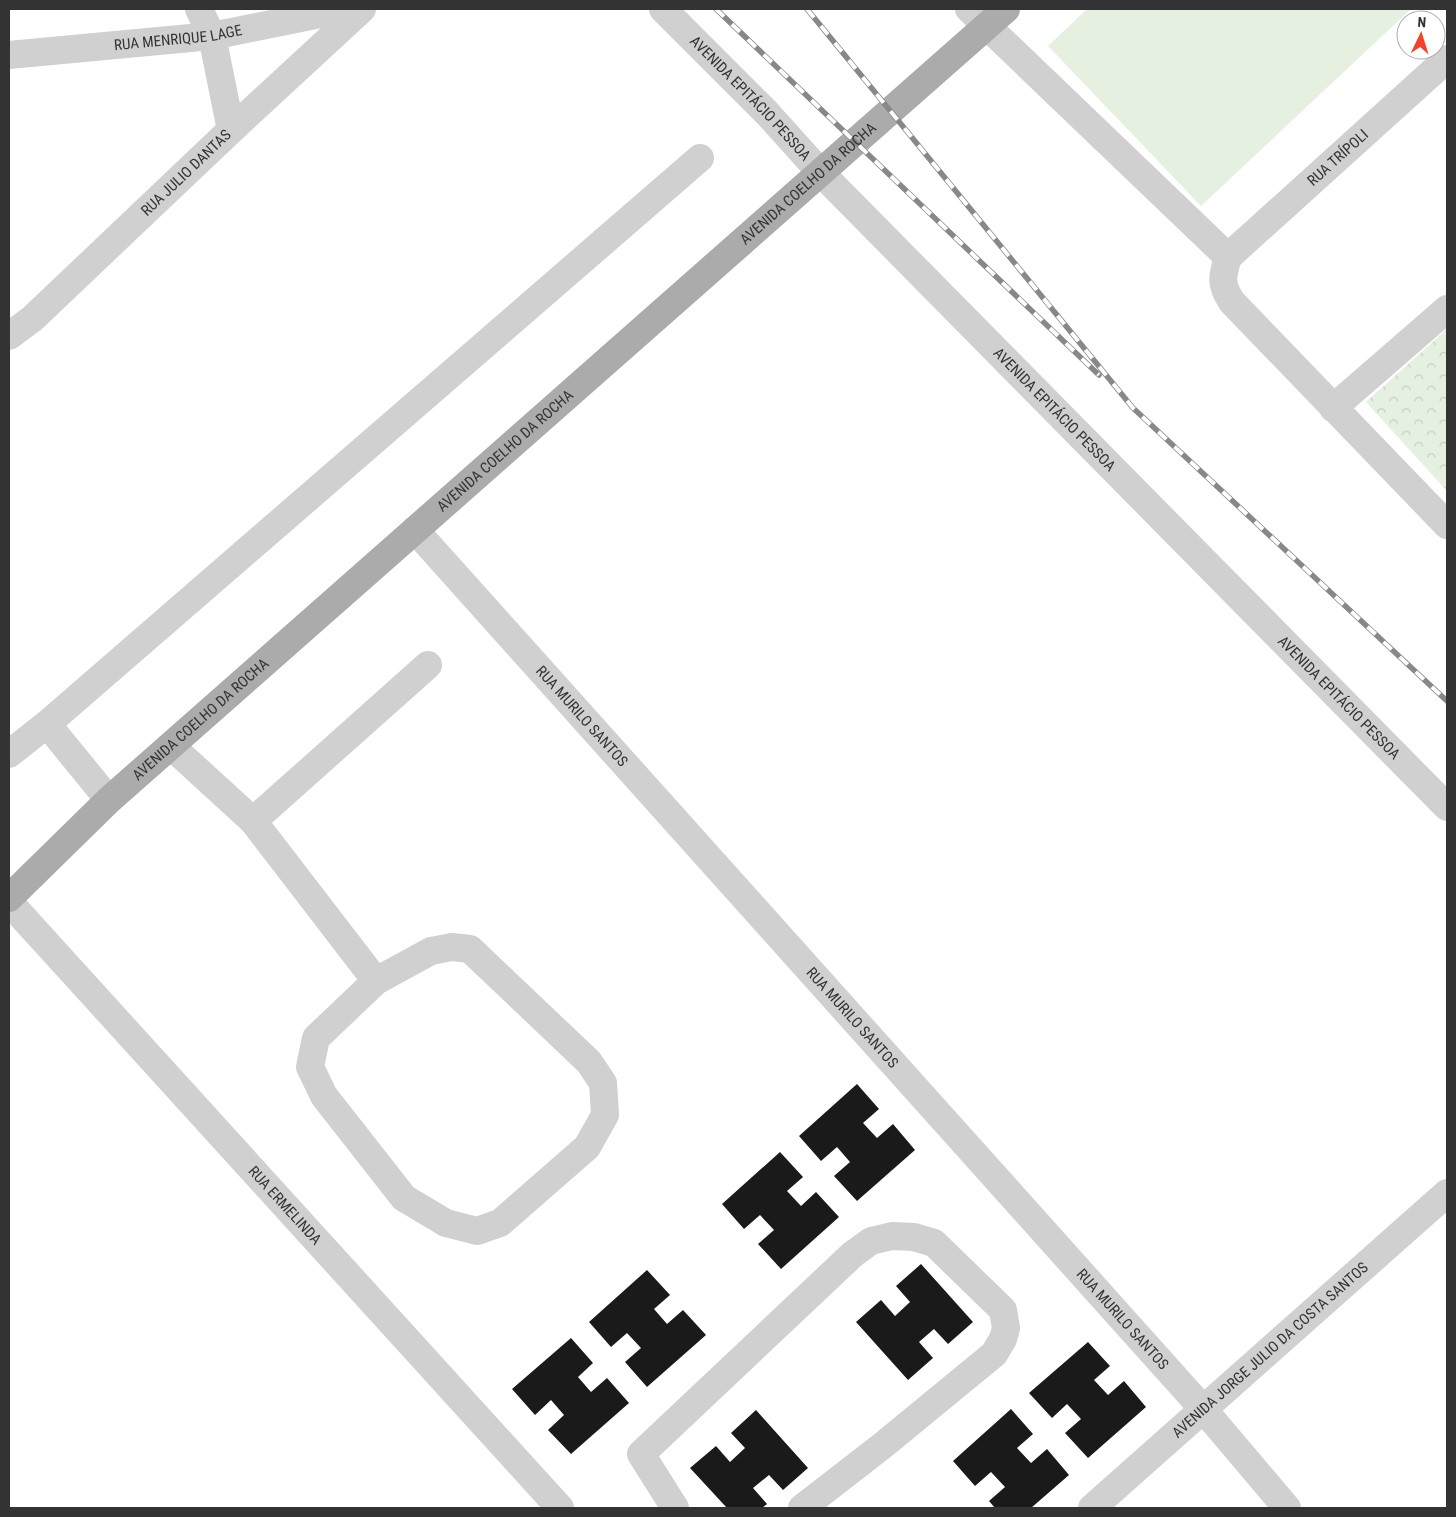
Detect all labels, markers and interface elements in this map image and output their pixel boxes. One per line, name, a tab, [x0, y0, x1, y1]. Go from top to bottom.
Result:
north arrow	[1396, 10, 1446, 60]
text: N	[1417, 14, 1427, 30]
street label: RUA MENRIQUE LAGE	[113, 21, 244, 54]
street label: AVENIDA EPITÁCIO PESSOA	[686, 32, 815, 165]
street label: AVENIDA COELHO DA ROCHA	[736, 119, 880, 248]
street label: RUA JULIO DANTAS	[137, 126, 235, 220]
street label: RUA TRÍPOLI	[1304, 126, 1372, 190]
street label: AVENIDA EPITÁCIO PESSOA	[990, 344, 1119, 475]
street label: AVENIDA COELHO DA ROCHA	[433, 386, 577, 516]
street label: AVENIDA EPITÁCIO PESSOA	[1274, 632, 1404, 763]
street label: AVENIDA COELHO DA ROCHA	[129, 654, 273, 784]
street label: RUA MURILO SANTOS	[532, 662, 632, 770]
street label: RUA MURILO SANTOS	[803, 964, 902, 1072]
street label: RUA ERMELINDA	[245, 1162, 325, 1249]
street label: AVENIDA JORGE JULIO DA COSTA SANTOS	[1168, 1258, 1372, 1442]
street label: RUA MURILO SANTOS	[1073, 1265, 1173, 1373]

